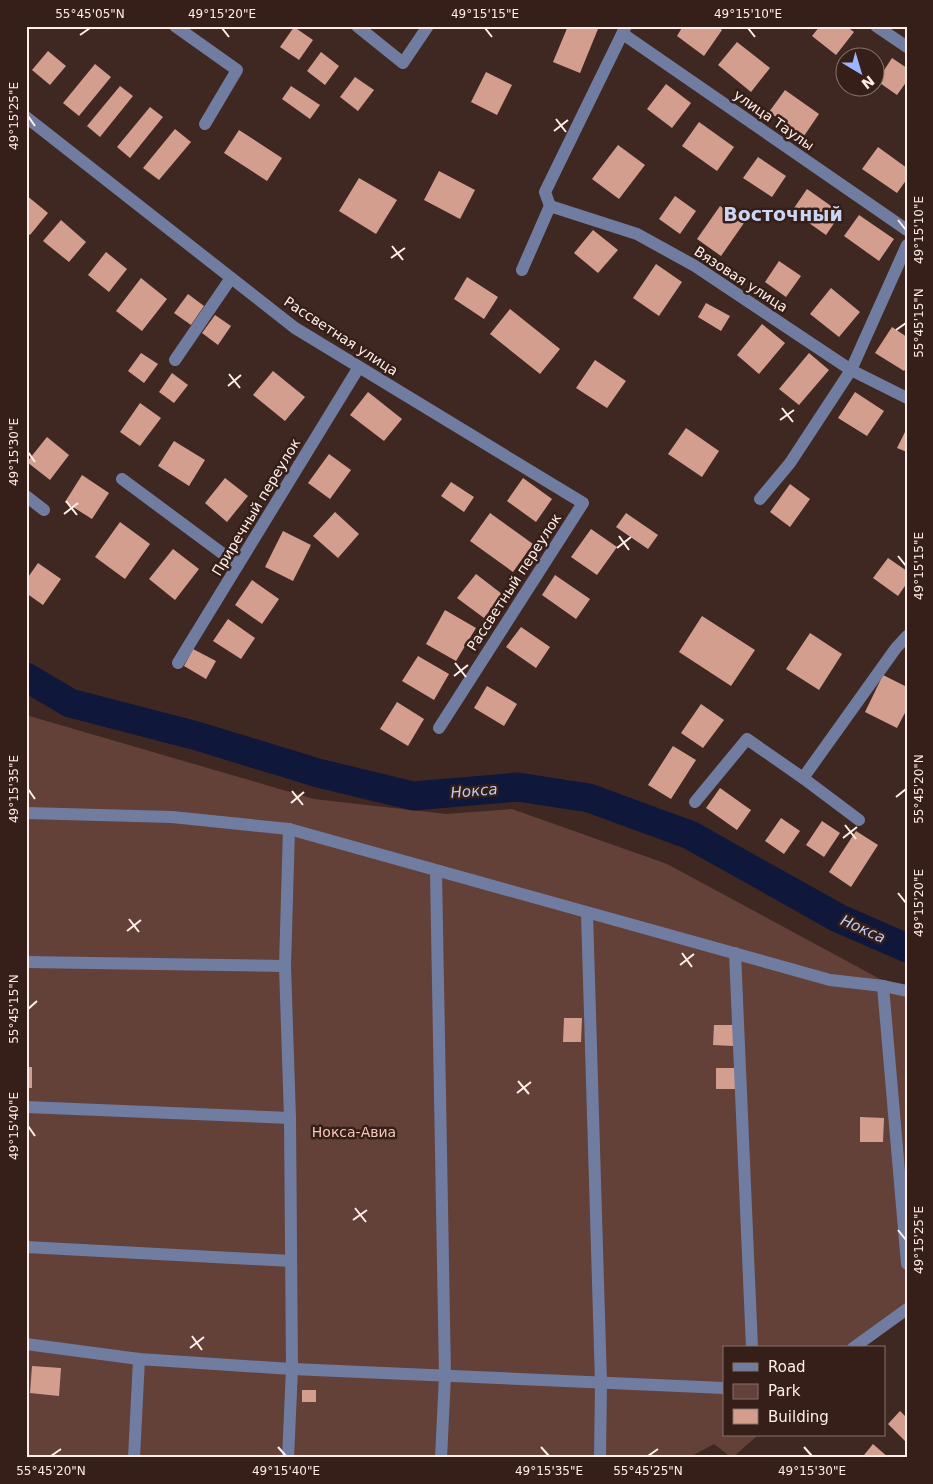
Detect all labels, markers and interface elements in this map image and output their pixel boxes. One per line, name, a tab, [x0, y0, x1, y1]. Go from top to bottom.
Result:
text: 55°45'05"N	[55, 7, 125, 21]
text: 49°15'20"E	[188, 7, 256, 21]
text: 49°15'15"E	[451, 7, 519, 21]
text: 49°15'10"E	[714, 7, 782, 21]
north arrow	[836, 48, 886, 98]
text: N	[858, 72, 878, 92]
text: 49°15'25"E	[7, 82, 21, 150]
street label: улица Таулы	[731, 86, 817, 154]
text: 49°15'10"E	[912, 196, 926, 264]
district label: Восточный	[723, 203, 843, 225]
street label: Вязовая улица	[691, 243, 791, 315]
text: 55°45'15"N	[912, 288, 926, 358]
street label: Рассветная улица	[281, 293, 401, 379]
text: 49°15'30"E	[7, 418, 21, 486]
street label: Приречный переулок	[209, 435, 303, 579]
street label: Рассветный переулок	[464, 510, 564, 654]
text: 49°15'15"E	[912, 532, 926, 600]
text: 55°45'20"N	[912, 754, 926, 824]
text: 49°15'35"E	[7, 755, 21, 823]
water label: Нокса	[450, 780, 498, 802]
text: 49°15'20"E	[912, 869, 926, 937]
water label: Нокса	[838, 911, 888, 947]
text: 55°45'15"N	[7, 974, 21, 1044]
text: 49°15'40"E	[7, 1092, 21, 1160]
park label: Нокса-Авиа	[312, 1124, 396, 1140]
text: 49°15'25"E	[912, 1206, 926, 1274]
legend	[723, 1346, 886, 1436]
text: Road	[768, 1358, 806, 1376]
text: Park	[768, 1382, 801, 1400]
text: Building	[768, 1408, 829, 1426]
text: 55°45'20"N	[16, 1464, 86, 1478]
text: 49°15'40"E	[252, 1464, 320, 1478]
text: 49°15'35"E	[515, 1464, 583, 1478]
text: 55°45'25"N	[613, 1464, 683, 1478]
text: 49°15'30"E	[778, 1464, 846, 1478]

